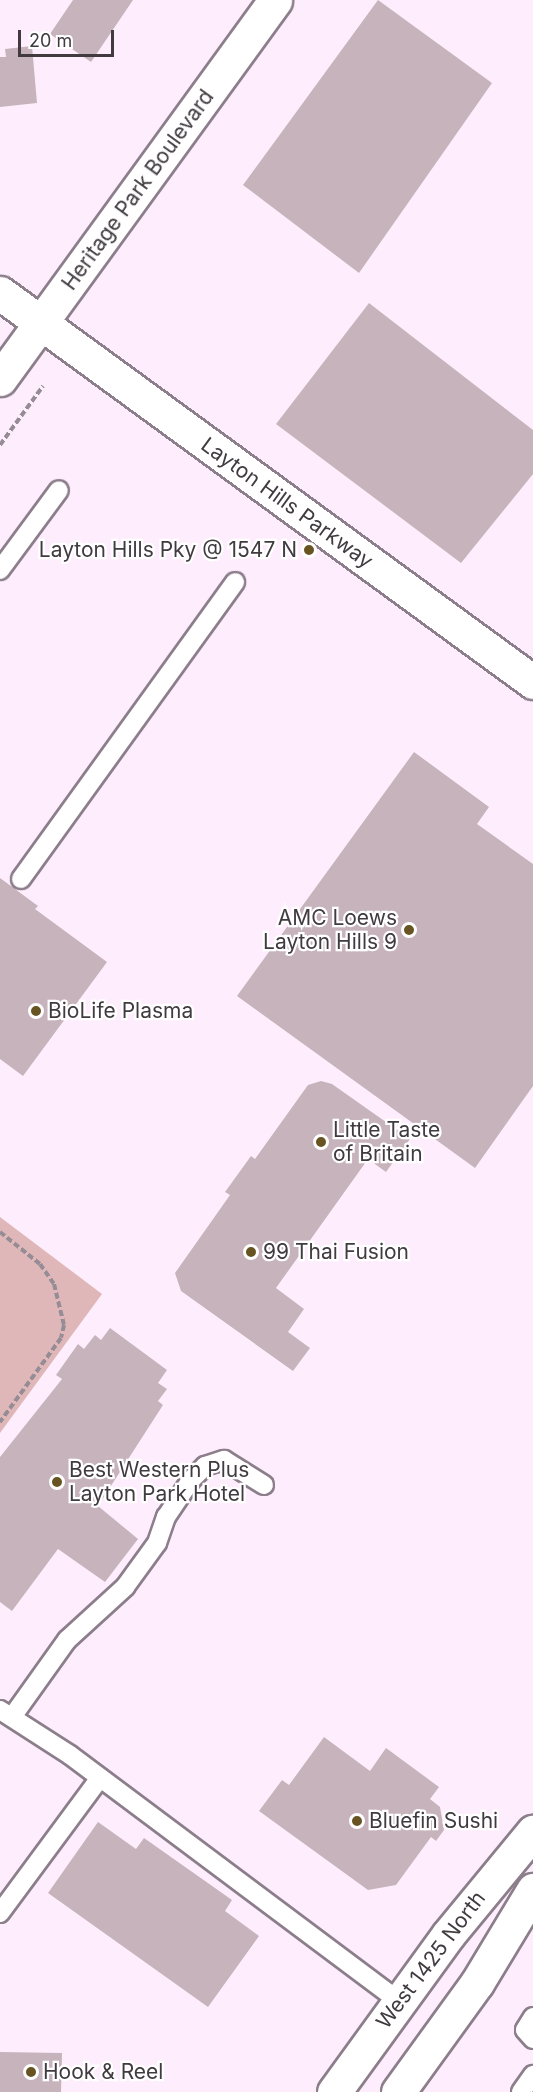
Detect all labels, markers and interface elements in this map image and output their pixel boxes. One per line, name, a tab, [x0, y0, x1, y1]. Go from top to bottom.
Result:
scale bar	[21, 18, 117, 56]
text: 20 m	[29, 30, 72, 51]
street label: Heritage Park Boulevard	[57, 85, 219, 295]
street label: Layton Hills Parkway	[196, 432, 378, 574]
place label: Layton Hills Pky @ 1547 N	[39, 537, 297, 563]
marker: Layton Hills Pky @ 1547 N	[302, 543, 316, 557]
place label: AMC Loews Layton Hills 9	[263, 905, 397, 955]
marker: AMC Loews Layton Hills 9	[402, 923, 416, 937]
place label: BioLife Plasma	[48, 998, 193, 1024]
marker: BioLife Plasma	[29, 1004, 43, 1018]
place label: Little Taste of Britain	[333, 1117, 440, 1167]
marker: Little Taste of Britain	[314, 1135, 328, 1149]
place label: 99 Thai Fusion	[263, 1239, 409, 1265]
marker: 99 Thai Fusion	[244, 1245, 258, 1259]
place label: Best Western Plus Layton Park Hotel	[69, 1457, 249, 1507]
marker: Best Western Plus Layton Park Hotel	[50, 1475, 64, 1489]
place label: Bluefin Sushi	[369, 1808, 498, 1834]
marker: Bluefin Sushi	[350, 1814, 364, 1828]
street label: West 1425 North	[371, 1886, 491, 2034]
place label: Hook & Reel	[43, 2059, 163, 2085]
marker: Hook & Reel	[24, 2065, 38, 2079]

